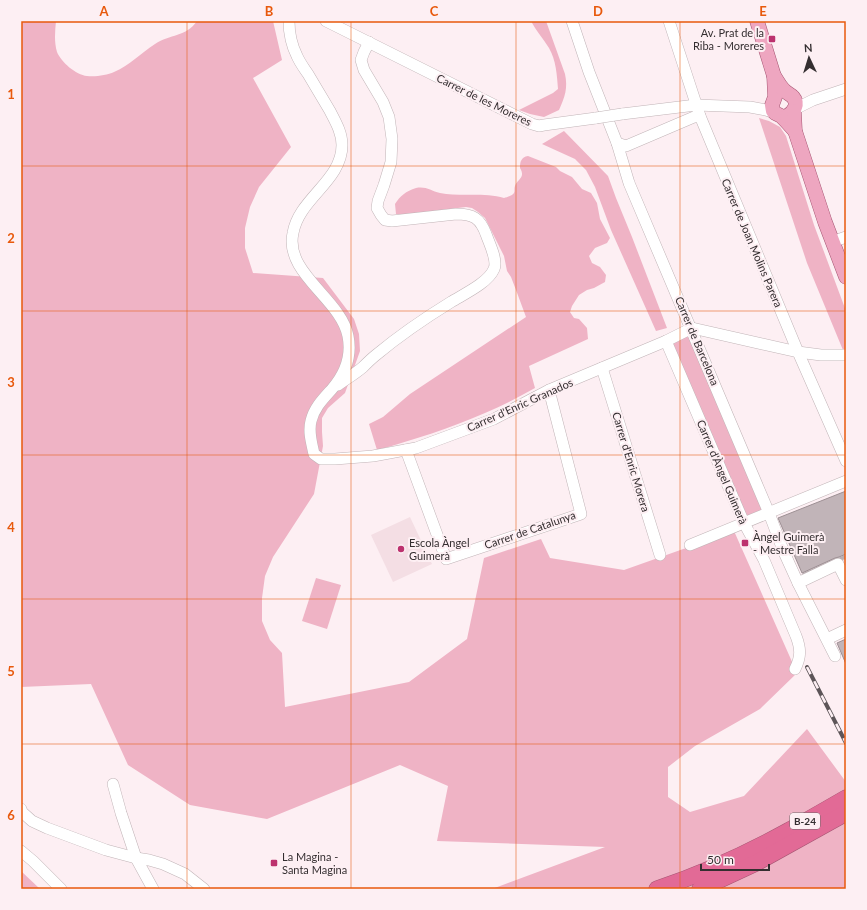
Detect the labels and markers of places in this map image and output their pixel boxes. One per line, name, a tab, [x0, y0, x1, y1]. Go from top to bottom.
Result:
place label: Av. Prat de la Riba - Moreres	[693, 26, 764, 52]
marker: Av. Prat de la Riba - Moreres	[767, 34, 777, 44]
place label: Àngel Guimerà - Mestre Falla	[753, 530, 824, 556]
place label: Escola Àngel Guimerà	[409, 536, 470, 562]
marker: Àngel Guimerà - Mestre Falla	[740, 538, 750, 548]
marker: Escola Àngel Guimerà	[396, 544, 406, 554]
place label: La Magina - Santa Magina	[282, 850, 347, 876]
marker: La Magina - Santa Magina	[269, 858, 279, 868]

